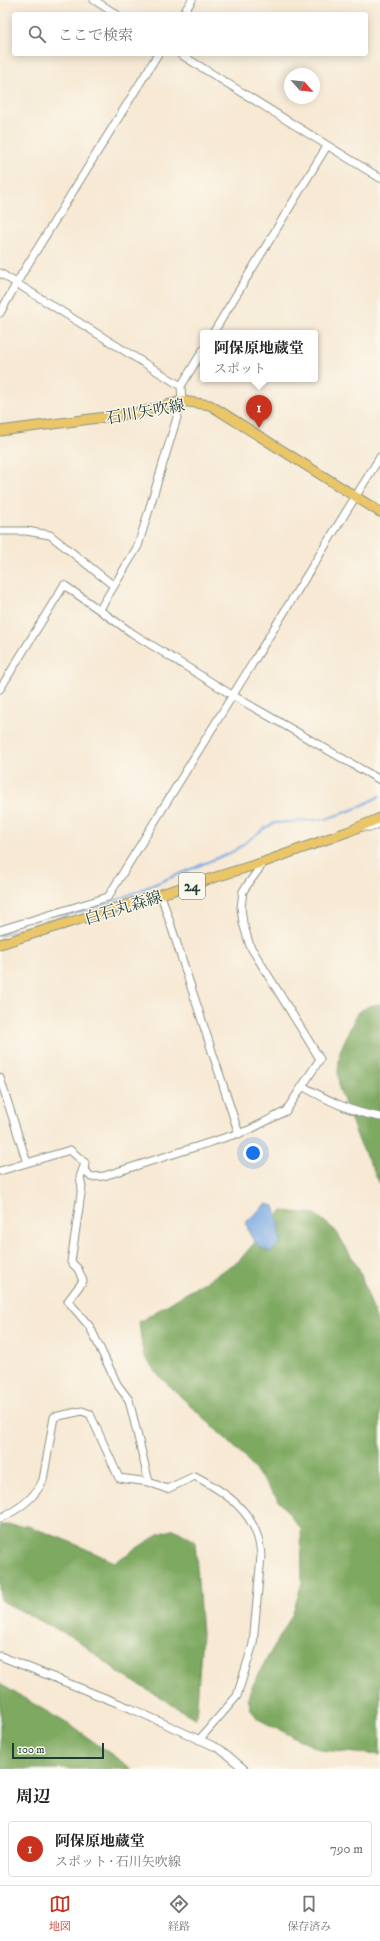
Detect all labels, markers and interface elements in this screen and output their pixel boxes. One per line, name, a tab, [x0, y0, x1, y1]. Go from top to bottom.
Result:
search box	[12, 12, 368, 56]
icon: search	[26, 23, 48, 45]
text: ここで検索	[58, 26, 133, 45]
north arrow	[284, 68, 320, 104]
popup	[200, 330, 318, 382]
text: 阿保原地蔵堂	[214, 339, 304, 358]
text: スポット	[214, 361, 266, 377]
street label: 石川矢吹線	[104, 395, 186, 429]
pin: 1	[246, 395, 272, 428]
road number: 24	[179, 873, 205, 899]
street label: 白石丸森線	[82, 887, 164, 929]
your location	[243, 1143, 263, 1163]
scale bar	[12, 1741, 104, 1760]
text: 100 m	[18, 1743, 44, 1757]
text: 周辺	[16, 1786, 50, 1808]
text: 阿保原地蔵堂	[55, 1832, 145, 1851]
text: 1	[28, 1841, 32, 1857]
text: 790 m	[330, 1841, 363, 1857]
text: スポット · 石川矢吹線	[55, 1854, 181, 1870]
tab: 地図	[49, 1893, 71, 1934]
tab: 経路	[168, 1893, 190, 1934]
tab: 保存済み	[287, 1893, 331, 1934]

